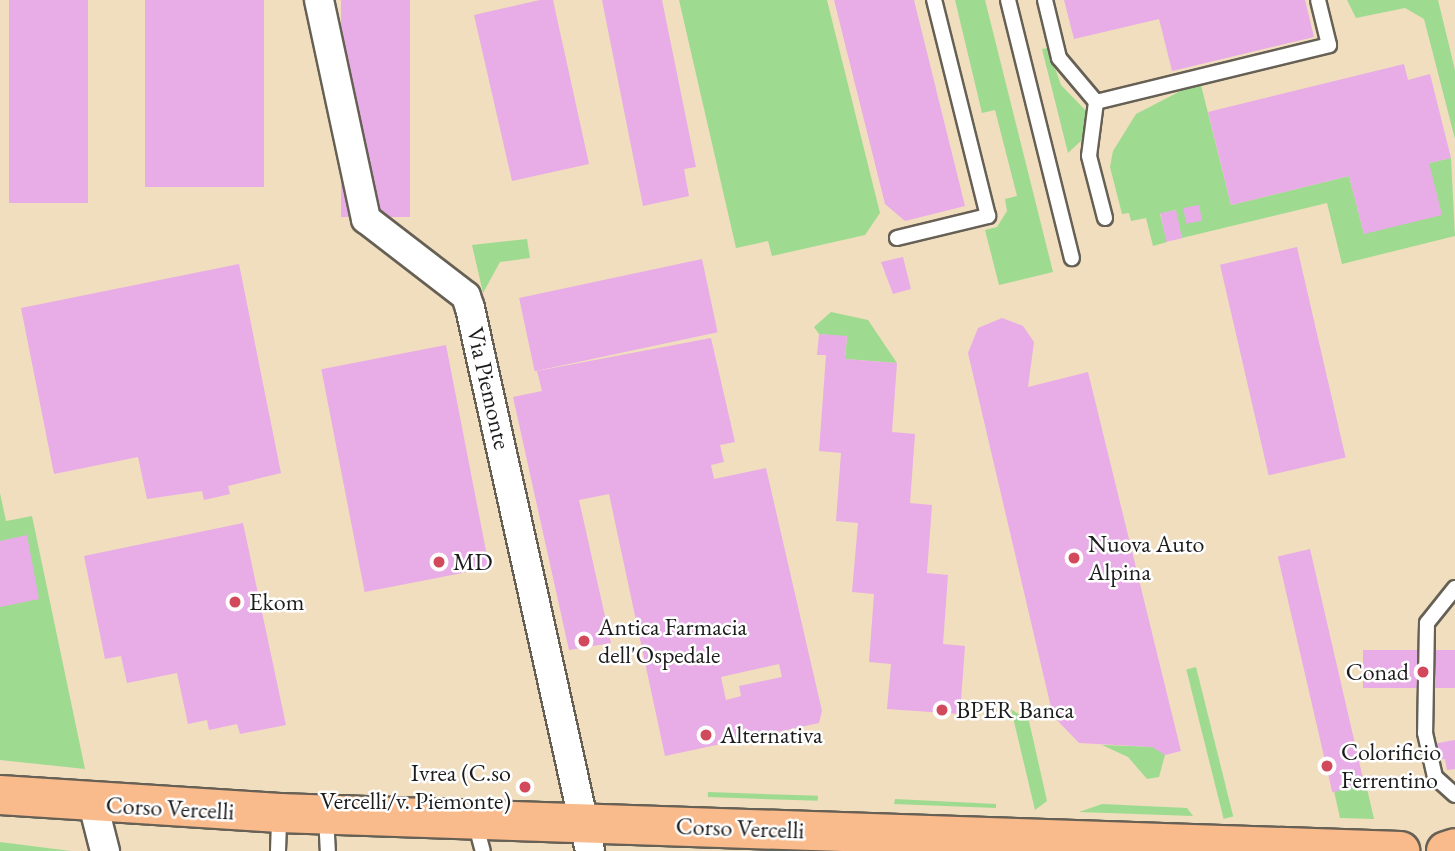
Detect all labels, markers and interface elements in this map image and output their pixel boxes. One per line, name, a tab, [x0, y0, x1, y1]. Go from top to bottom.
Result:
street label: Via Piemonte	[461, 324, 517, 452]
place label: Nuova Auto Alpina	[1088, 530, 1204, 586]
place label: MD	[453, 548, 493, 576]
marker: Nuova Auto Alpina	[1066, 550, 1082, 566]
marker: MD	[431, 554, 447, 570]
place label: Ekom	[249, 588, 304, 616]
marker: Ekom	[227, 594, 243, 610]
place label: Antica Farmacia dell'Ospedale	[598, 613, 747, 669]
marker: Antica Farmacia dell'Ospedale	[576, 633, 592, 649]
place label: Conad	[1346, 658, 1409, 686]
marker: Conad	[1415, 664, 1431, 680]
place label: BPER Banca	[956, 696, 1074, 724]
marker: BPER Banca	[934, 702, 950, 718]
place label: Alternativa	[720, 721, 823, 749]
marker: Alternativa	[698, 727, 714, 743]
place label: Colorificio Ferrentino	[1341, 738, 1441, 794]
marker: Colorificio Ferrentino	[1319, 758, 1335, 774]
place label: Ivrea (C.so Vercelli/v. Piemonte)	[320, 759, 511, 815]
marker: Ivrea (C.so Vercelli/v. Piemonte)	[517, 779, 533, 795]
street label: Corso Vercelli	[105, 790, 235, 826]
street label: Corso Vercelli	[675, 811, 805, 845]

